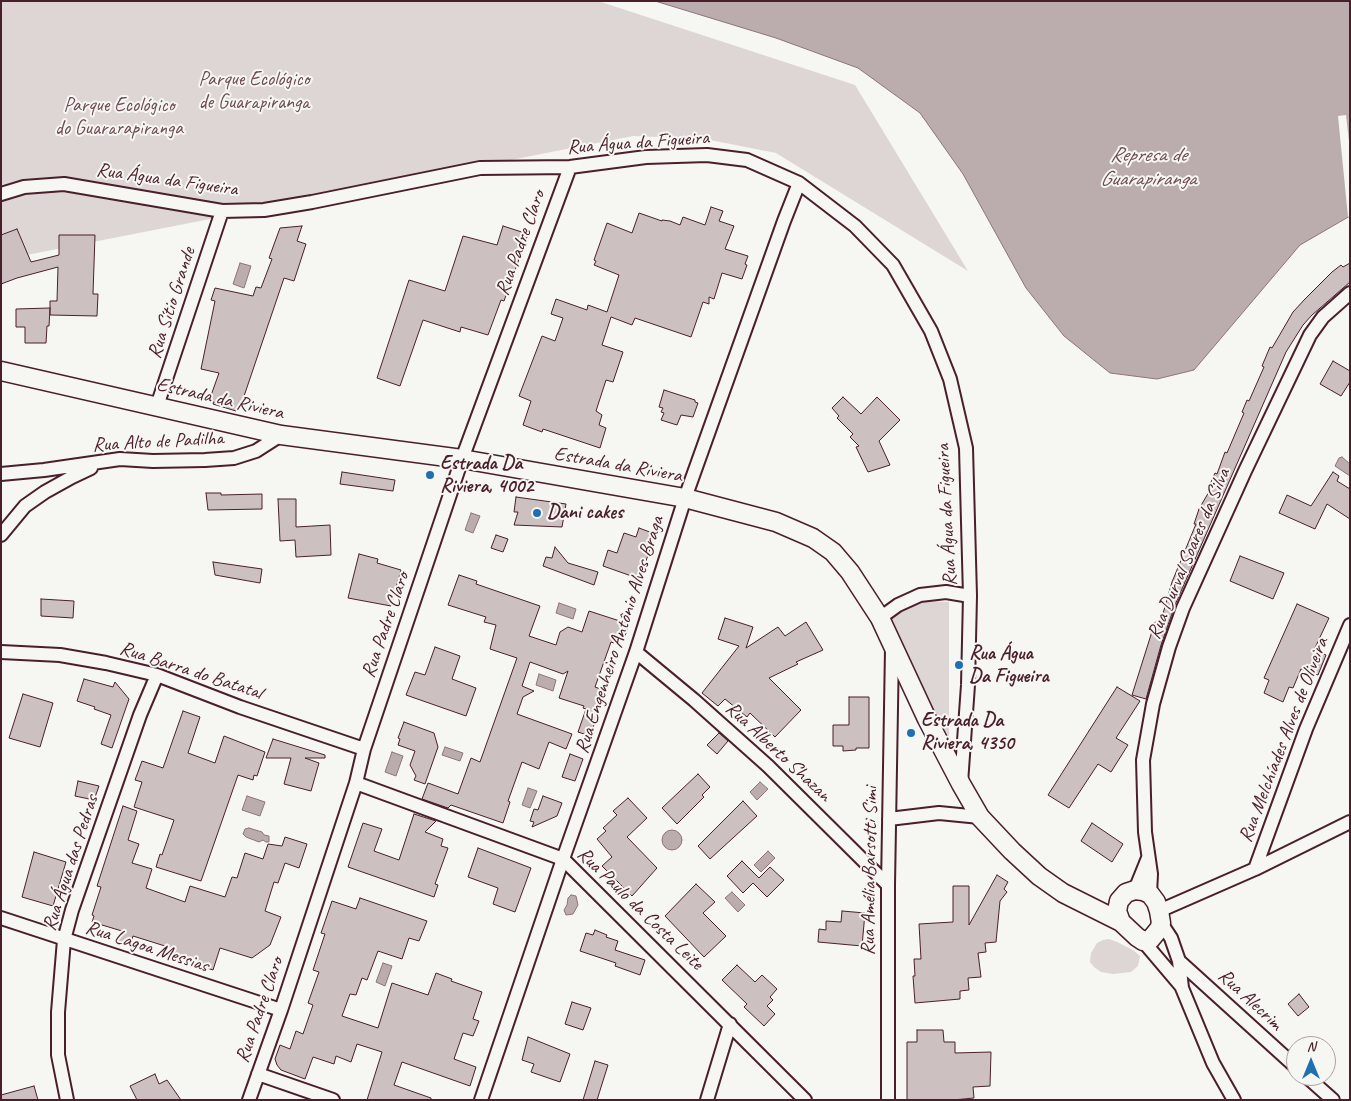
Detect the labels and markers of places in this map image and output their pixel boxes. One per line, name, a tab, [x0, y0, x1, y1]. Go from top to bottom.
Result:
place label: Estrada Da Riviera, 4002	[440, 452, 533, 499]
marker: Estrada Da Riviera, 4002	[424, 469, 436, 481]
place label: Dani cakes	[547, 501, 623, 525]
marker: Dani cakes	[531, 507, 543, 519]
place label: Rua Água Da Figueira	[969, 642, 1049, 689]
marker: Rua Água Da Figueira	[953, 659, 965, 671]
place label: Estrada Da Riviera, 4350	[921, 709, 1014, 756]
marker: Estrada Da Riviera, 4350	[905, 727, 917, 739]

